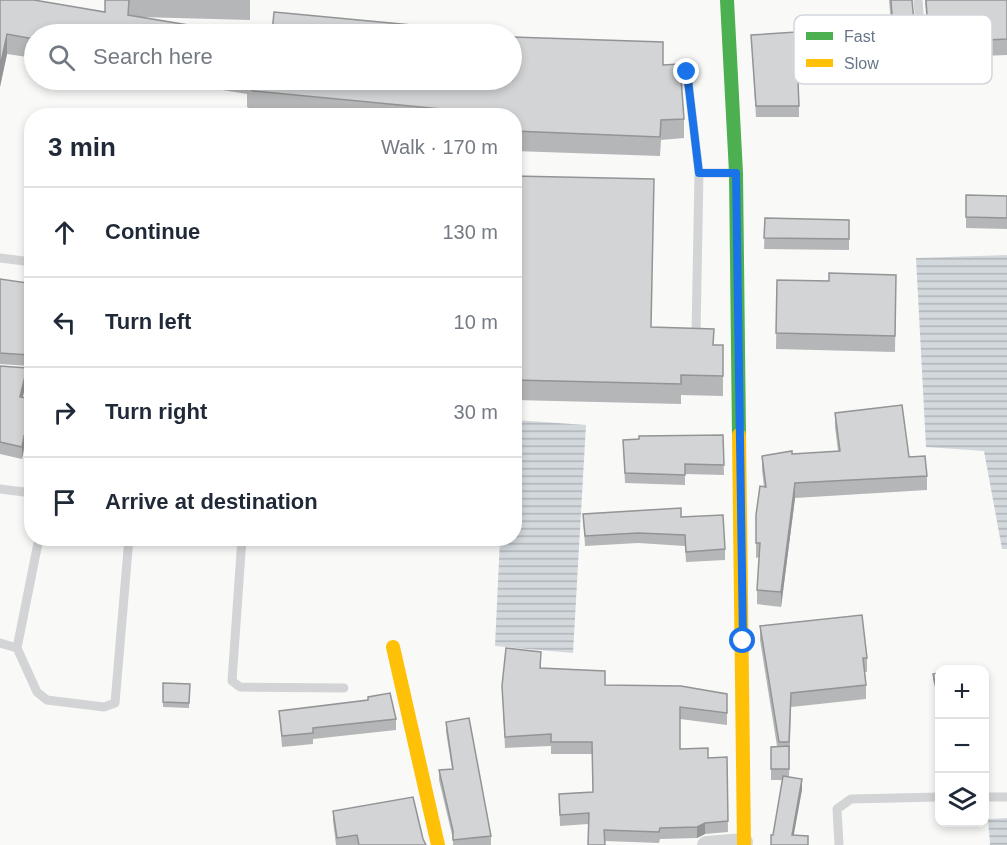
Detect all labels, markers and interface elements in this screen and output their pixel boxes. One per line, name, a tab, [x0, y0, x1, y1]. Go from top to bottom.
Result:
legend	[794, 15, 992, 84]
search box	[24, 24, 522, 90]
text: Fast	[844, 28, 876, 45]
icon: search	[45, 41, 78, 74]
text: Search here	[93, 44, 213, 69]
text: Slow	[844, 55, 879, 72]
route end	[673, 58, 699, 84]
text: 3 min	[48, 132, 116, 162]
text: Walk · 170 m	[381, 136, 498, 158]
icon: ahead	[48, 216, 81, 249]
text: Continue	[105, 219, 200, 244]
text: 130 m	[442, 221, 498, 243]
icon: left	[48, 306, 81, 339]
text: Turn left	[105, 309, 191, 334]
text: 10 m	[454, 311, 498, 333]
icon: right	[48, 396, 81, 429]
text: Turn right	[105, 399, 207, 424]
text: 30 m	[454, 401, 498, 423]
icon: arrive	[48, 486, 81, 519]
text: Arrive at destination	[105, 489, 318, 514]
route start	[729, 627, 755, 653]
map controls	[935, 665, 989, 827]
button: +	[935, 665, 989, 719]
button: −	[935, 719, 989, 773]
button: layers	[935, 773, 989, 827]

